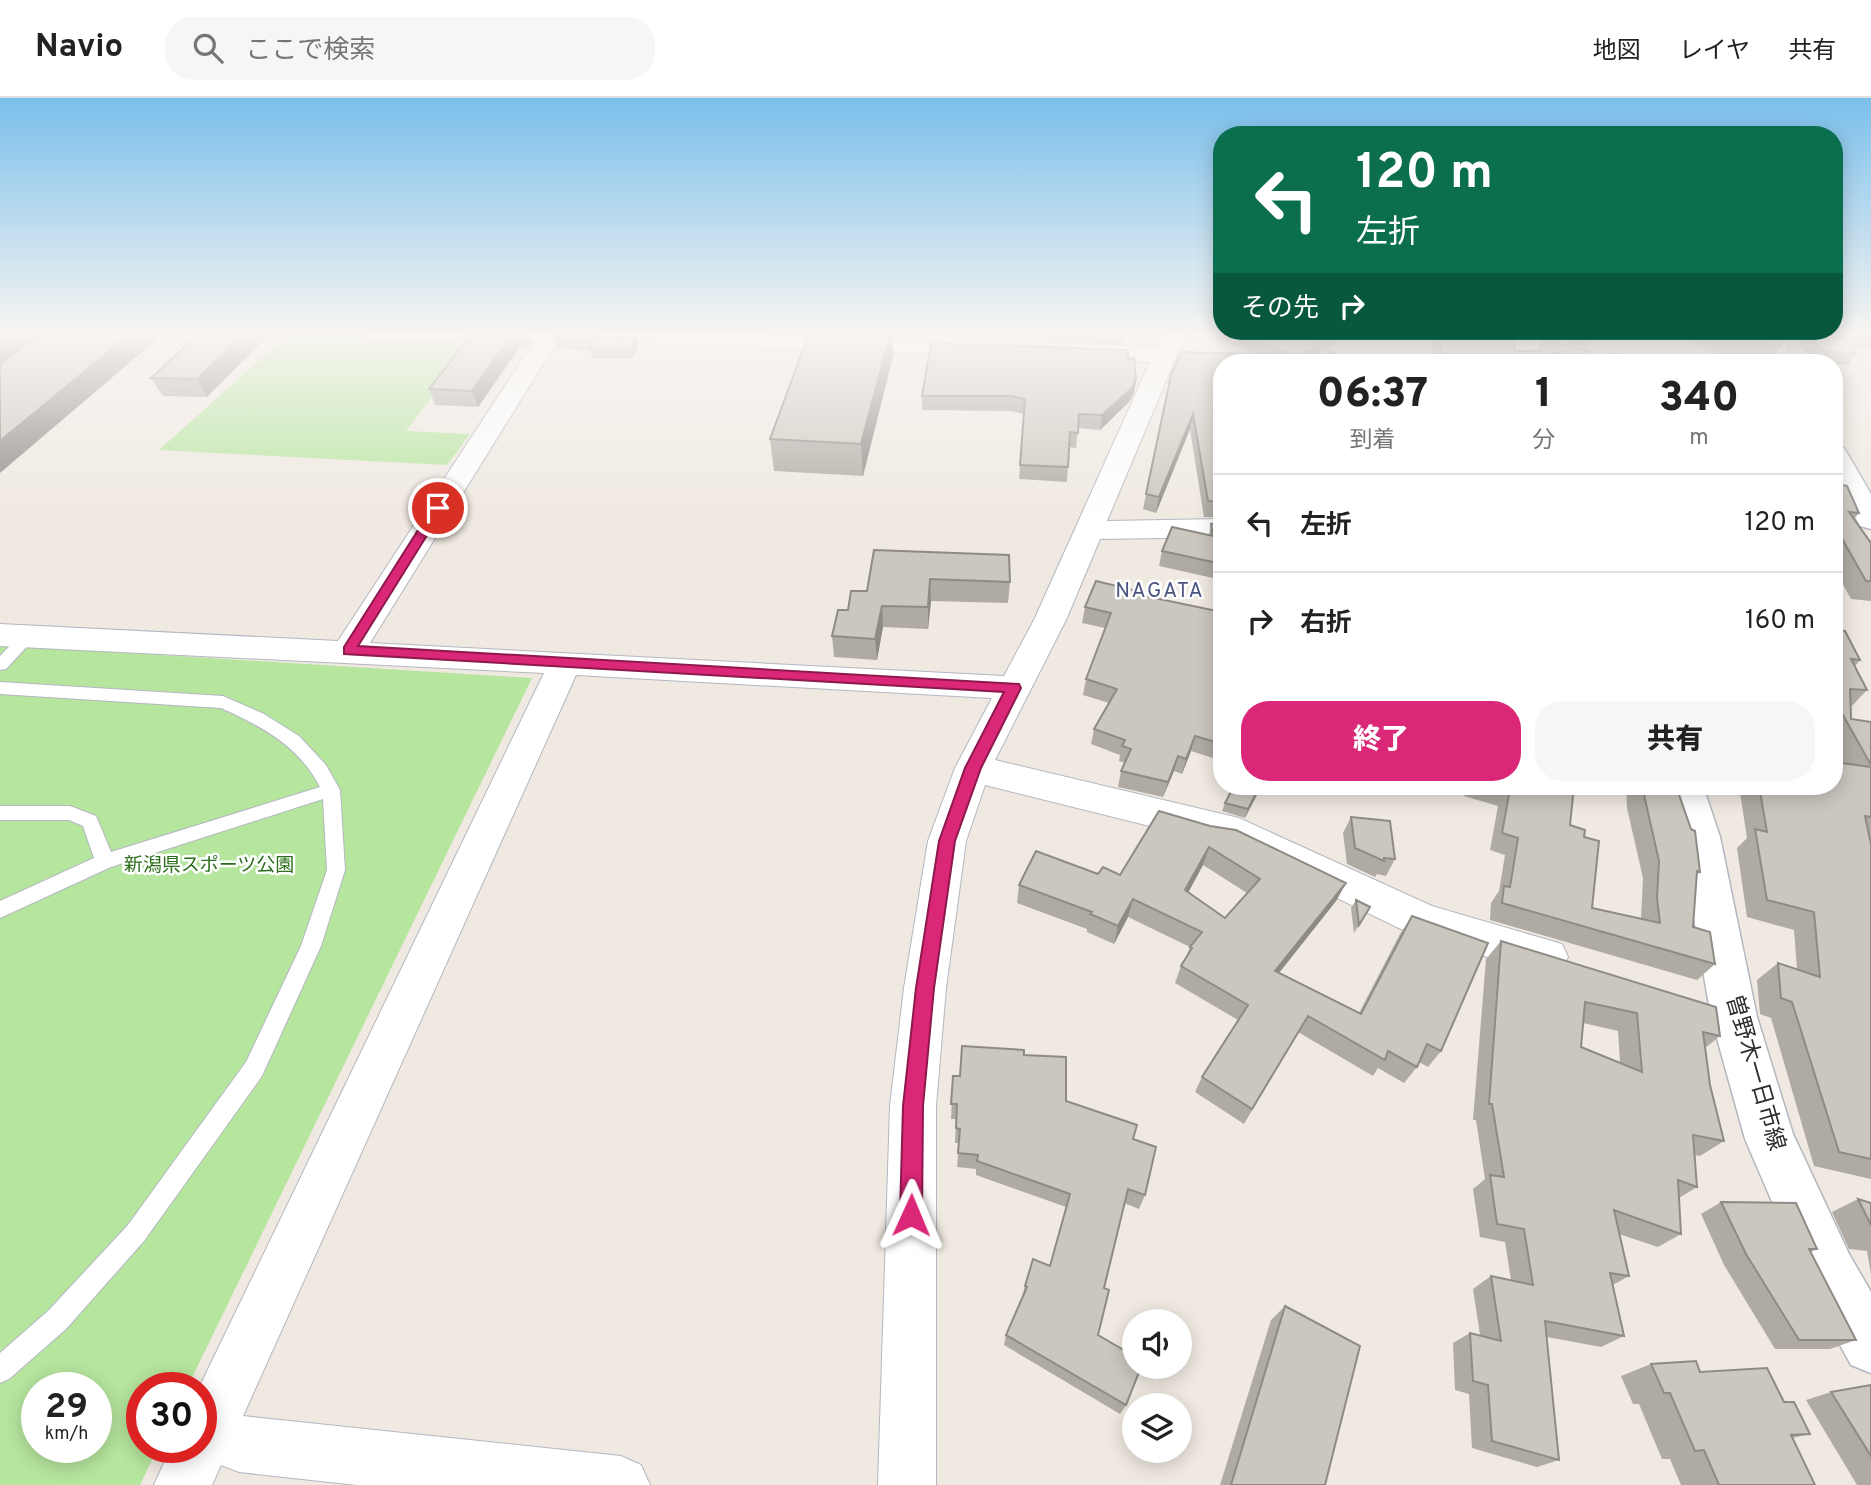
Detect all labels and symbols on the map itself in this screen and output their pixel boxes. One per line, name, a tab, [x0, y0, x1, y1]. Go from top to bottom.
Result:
pin	[408, 478, 468, 538]
district label: NAGATA	[1115, 578, 1205, 605]
park label: 新潟県スポーツ公園	[124, 854, 294, 878]
street label: 曽野木一日市線	[1718, 992, 1790, 1154]
position arrow	[874, 1178, 948, 1252]
speed limit sign: 30	[126, 1372, 217, 1463]

